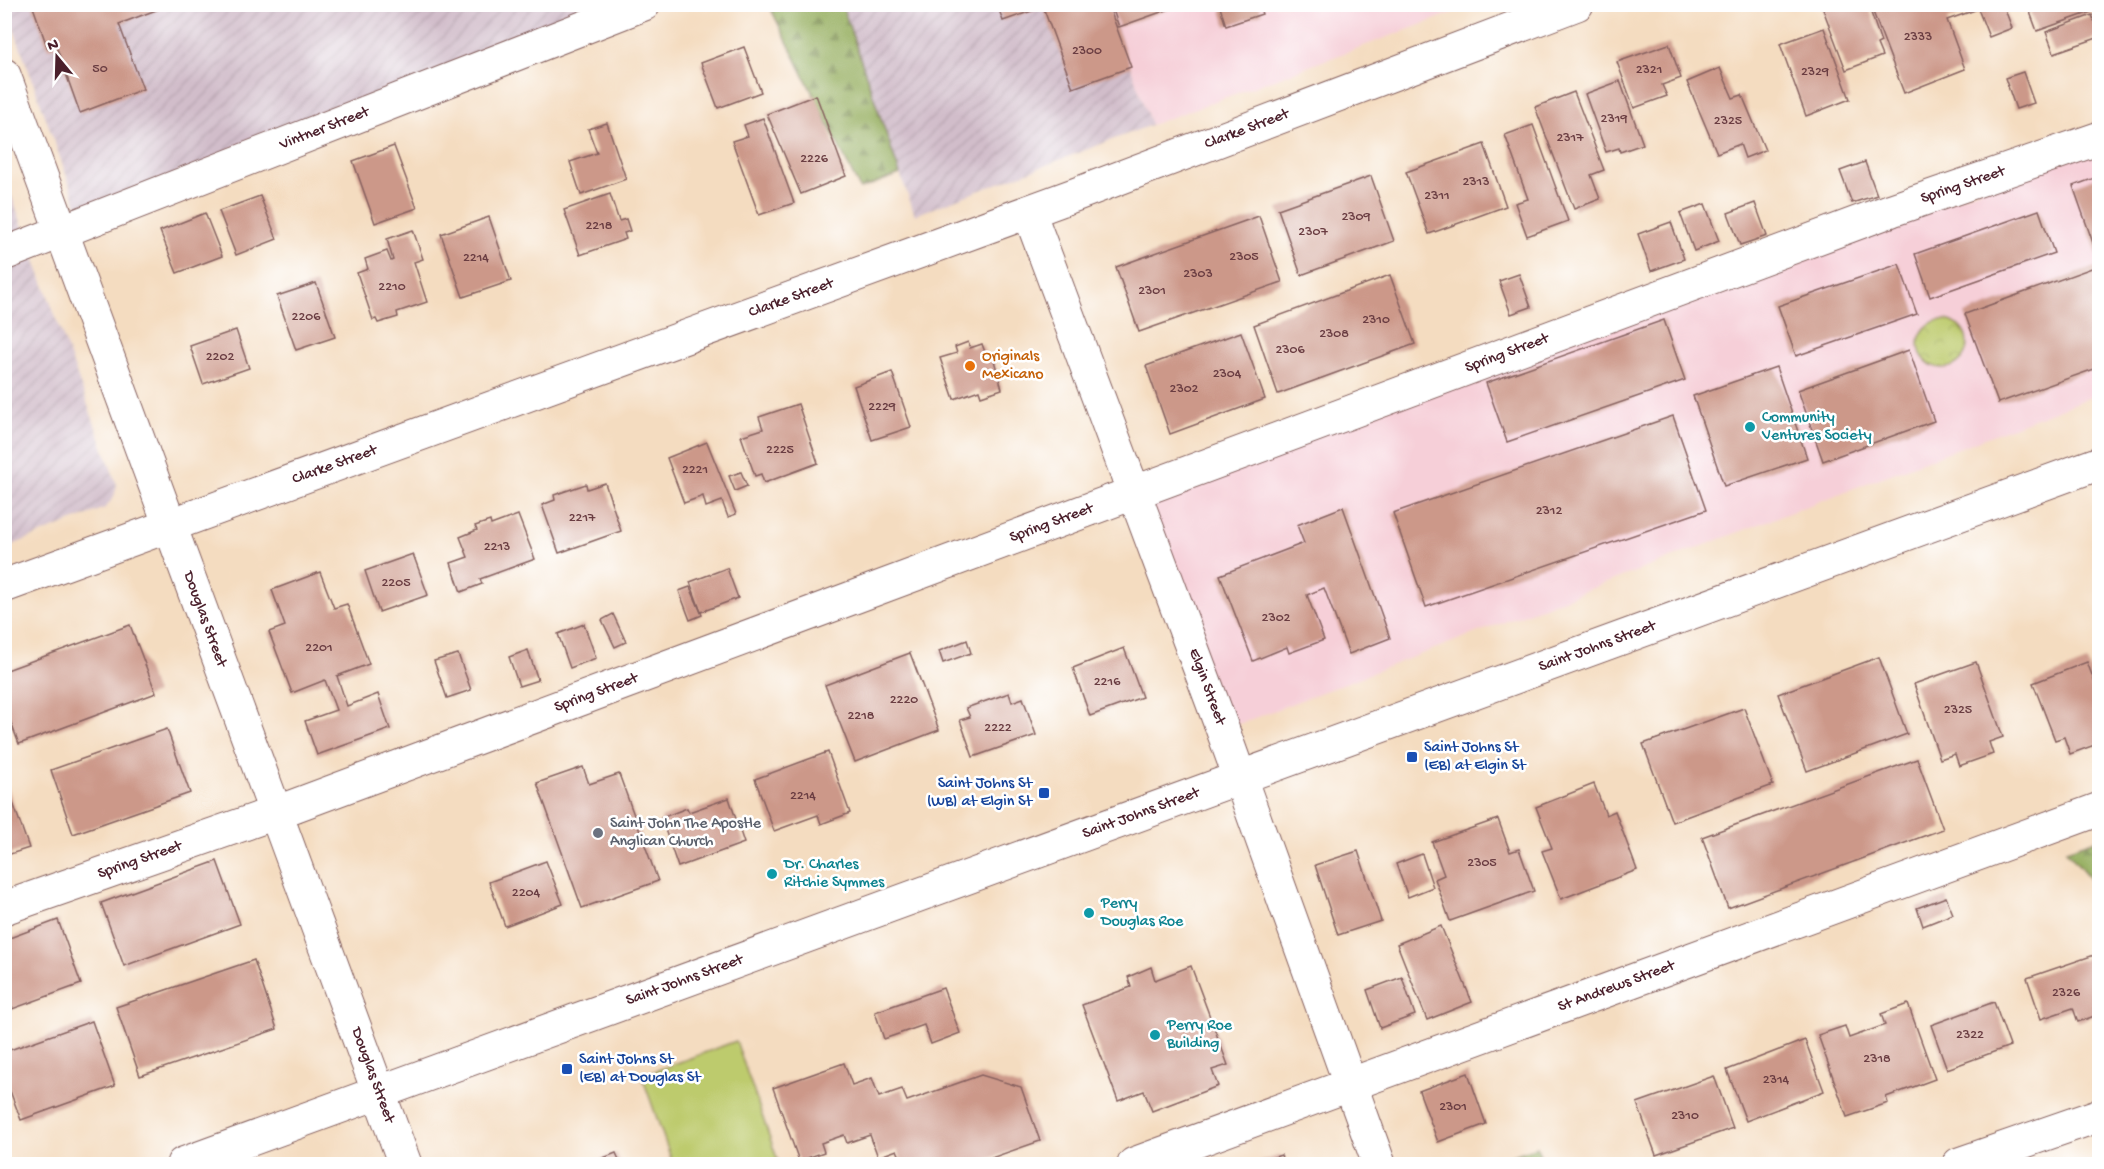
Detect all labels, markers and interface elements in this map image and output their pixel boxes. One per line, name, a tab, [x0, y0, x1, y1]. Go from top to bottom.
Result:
north arrow	[27, 27, 87, 87]
house number: 2333	[1904, 29, 1932, 46]
text: N	[45, 35, 62, 57]
house number: 2300	[1072, 43, 1102, 60]
house number: 50	[92, 61, 108, 78]
house number: 2321	[1636, 62, 1662, 79]
house number: 2329	[1801, 64, 1829, 81]
street label: Vintner Street	[276, 102, 373, 155]
street label: Clarke Street	[1202, 104, 1293, 154]
house number: 2319	[1601, 111, 1627, 128]
house number: 2325	[1714, 113, 1742, 130]
house number: 2317	[1556, 130, 1584, 147]
house number: 2226	[800, 151, 829, 168]
street label: Spring Street	[1918, 162, 2009, 209]
house number: 2313	[1462, 174, 1490, 191]
house number: 2311	[1424, 188, 1450, 205]
house number: 2309	[1341, 209, 1371, 226]
house number: 2218	[585, 218, 613, 235]
house number: 2307	[1298, 224, 1328, 241]
house number: 2305	[1229, 249, 1259, 266]
house number: 2214	[463, 250, 489, 267]
house number: 2303	[1183, 266, 1213, 283]
street label: Clarke Street	[746, 274, 837, 323]
house number: 2210	[378, 279, 406, 296]
house number: 2301	[1138, 283, 1166, 300]
house number: 2206	[292, 309, 321, 326]
house number: 2310	[1362, 312, 1390, 329]
house number: 2308	[1319, 326, 1349, 343]
street label: Spring Street	[1463, 329, 1553, 378]
house number: 2306	[1275, 342, 1305, 359]
place label: Originals Mexicano	[982, 348, 1043, 385]
house number: 2202	[206, 349, 234, 366]
marker: Originals Mexicano	[963, 359, 977, 373]
house number: 2304	[1213, 366, 1242, 383]
house number: 2302	[1170, 381, 1199, 398]
house number: 2229	[868, 399, 896, 416]
place label: Community Ventures Society	[1761, 409, 1872, 446]
marker: Community Ventures Society	[1743, 420, 1757, 434]
street label: Clarke Street	[290, 441, 381, 489]
house number: 2225	[766, 442, 794, 459]
house number: 2221	[682, 462, 708, 479]
street label: Spring Street	[1007, 499, 1097, 548]
house number: 2312	[1536, 503, 1562, 520]
house number: 2217	[569, 510, 596, 527]
house number: 2213	[484, 539, 510, 556]
street label: Douglas Street	[178, 568, 231, 671]
house number: 2205	[381, 575, 411, 592]
house number: 2302	[1262, 610, 1291, 627]
street label: Saint Johns Street	[1536, 616, 1660, 677]
house number: 2201	[305, 640, 333, 657]
street label: Elgin Street	[1184, 646, 1230, 729]
street label: Spring Street	[552, 668, 642, 717]
house number: 2216	[1094, 674, 1121, 691]
house number: 2220	[890, 692, 918, 709]
house number: 2325	[1944, 702, 1972, 719]
house number: 2218	[847, 708, 875, 725]
house number: 2222	[984, 720, 1012, 737]
place label: Saint Johns St (EB) at Elgin St	[1424, 739, 1527, 776]
marker: Saint Johns St (EB) at Elgin St	[1405, 750, 1419, 764]
place label: Saint Johns St (WB) at Elgin St	[927, 775, 1033, 812]
street label: Saint Johns Street	[1080, 783, 1203, 844]
marker: Saint Johns St (WB) at Elgin St	[1037, 786, 1051, 800]
house number: 2214	[790, 788, 816, 805]
place label: Saint John The Apostle Anglican Church	[610, 815, 762, 852]
marker: Saint John The Apostle Anglican Church	[591, 826, 605, 840]
street label: Spring Street	[95, 836, 186, 884]
house number: 2305	[1467, 855, 1497, 872]
place label: Dr. Charles Ritchie Symmes	[783, 856, 885, 893]
marker: Dr. Charles Ritchie Symmes	[765, 867, 779, 881]
house number: 2204	[512, 885, 541, 902]
place label: Perry Douglas Roe	[1100, 895, 1184, 932]
marker: Perry Douglas Roe	[1082, 906, 1096, 920]
street label: Saint Johns Street	[623, 950, 747, 1011]
street label: St Andrews Street	[1556, 956, 1679, 1017]
house number: 2326	[2052, 985, 2081, 1002]
place label: Perry Roe Building	[1166, 1017, 1233, 1054]
street label: Douglas Street	[346, 1024, 399, 1127]
house number: 2322	[1956, 1027, 1984, 1044]
marker: Perry Roe Building	[1148, 1028, 1162, 1042]
place label: Saint Johns St (EB) at Douglas St	[579, 1051, 702, 1088]
house number: 2318	[1863, 1051, 1891, 1068]
marker: Saint Johns St (EB) at Douglas St	[560, 1062, 574, 1076]
house number: 2314	[1763, 1072, 1790, 1089]
house number: 2301	[1439, 1099, 1467, 1116]
house number: 2310	[1671, 1108, 1699, 1125]

